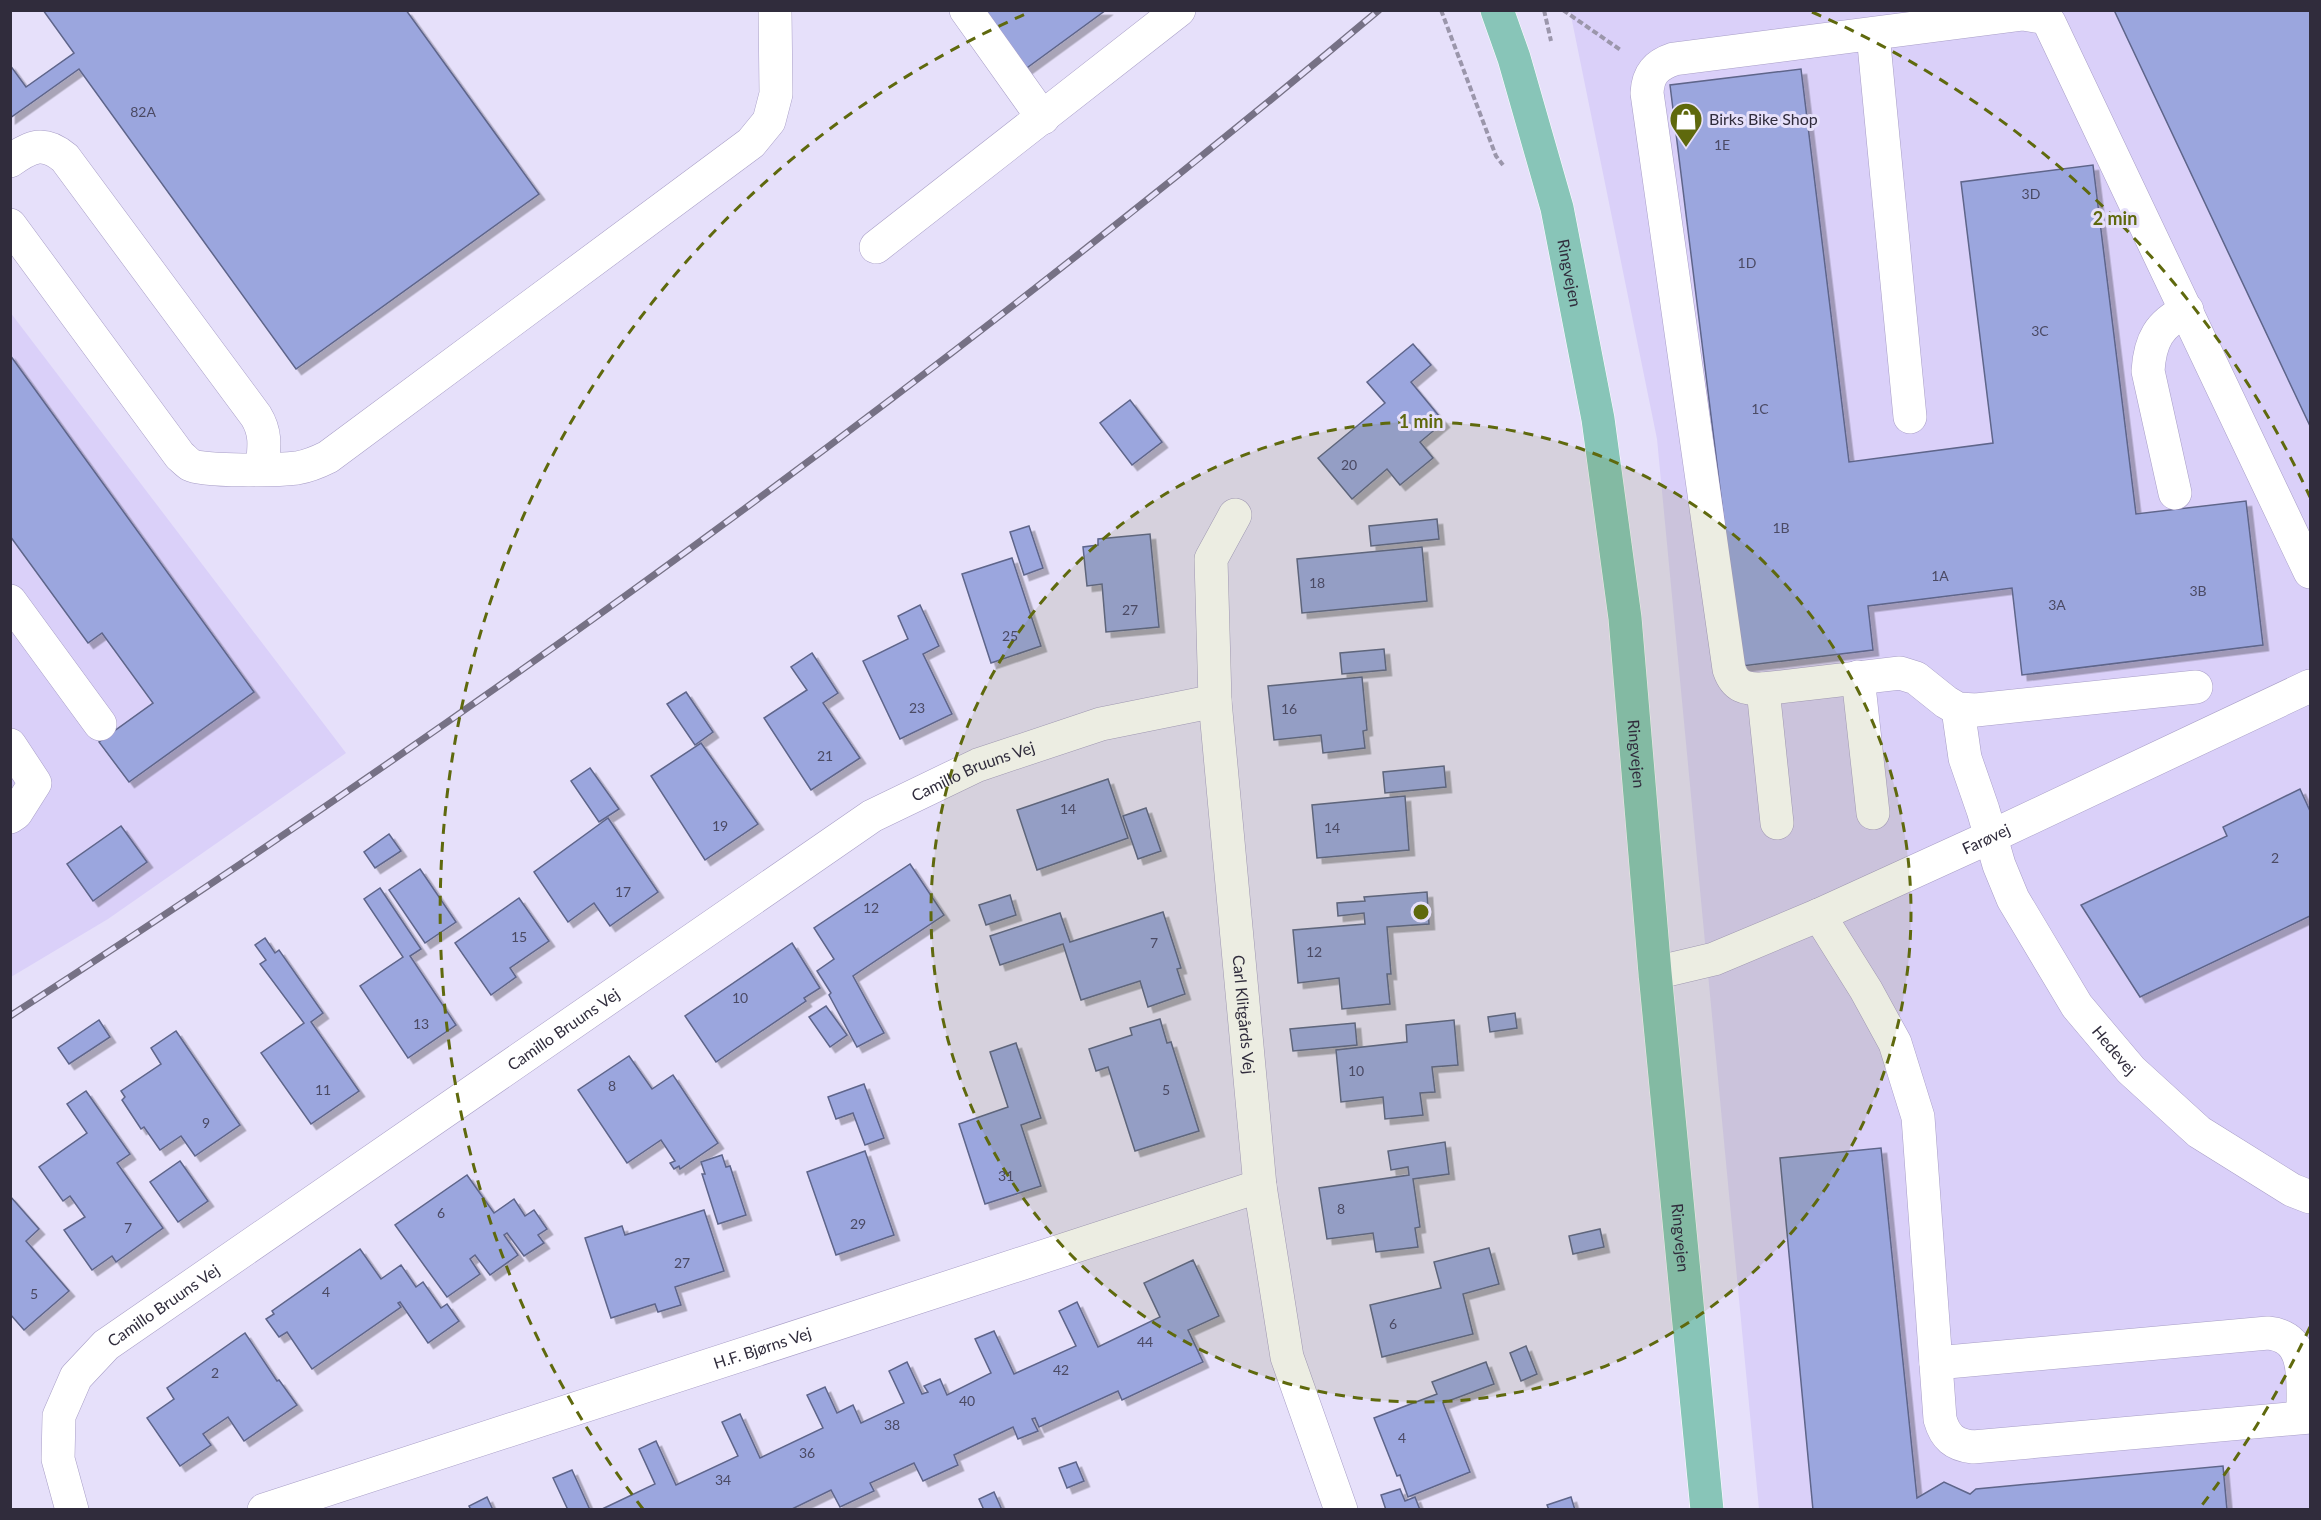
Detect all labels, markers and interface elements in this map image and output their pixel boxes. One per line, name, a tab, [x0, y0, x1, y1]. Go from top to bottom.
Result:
shop icon: Birks Bike Shop	[1668, 101, 1704, 148]
house number: 82A	[130, 103, 156, 120]
place label: Birks Bike Shop	[1709, 109, 1818, 128]
house number: 1E	[1714, 136, 1730, 153]
house number: 3D	[2022, 185, 2040, 202]
text: 2 min	[2093, 207, 2137, 229]
street label: Ringvejen	[1554, 237, 1586, 308]
house number: 1D	[1738, 254, 1756, 271]
house number: 3C	[2031, 322, 2049, 339]
house number: 1C	[1751, 400, 1769, 417]
text: 1 min	[1399, 410, 1443, 432]
house number: 20	[1341, 456, 1357, 473]
house number: 1B	[1772, 519, 1790, 536]
house number: 1A	[1931, 567, 1949, 584]
house number: 18	[1309, 574, 1325, 591]
house number: 3B	[2189, 582, 2207, 599]
house number: 3A	[2048, 596, 2066, 613]
house number: 27	[1122, 601, 1138, 618]
house number: 25	[1002, 627, 1018, 644]
house number: 23	[909, 699, 925, 716]
house number: 16	[1281, 700, 1297, 717]
street label: Ringvejen	[1625, 719, 1649, 789]
street label: Camillo Bruuns Vej	[908, 737, 1037, 805]
house number: 21	[817, 747, 833, 764]
house number: 14	[1060, 800, 1076, 817]
house number: 19	[712, 817, 728, 834]
house number: 14	[1324, 819, 1340, 836]
street label: Farøvej	[1959, 819, 2013, 858]
house number: 2	[2271, 849, 2279, 866]
house number: 17	[615, 883, 631, 900]
house number: 12	[863, 899, 879, 916]
centre of rings	[1411, 902, 1431, 922]
house number: 15	[511, 928, 527, 945]
house number: 7	[1150, 934, 1158, 951]
house number: 12	[1306, 943, 1322, 960]
street label: Carl Klitgårds Vej	[1230, 954, 1260, 1075]
street label: Camillo Bruuns Vej	[503, 984, 623, 1074]
house number: 10	[732, 989, 748, 1006]
house number: 13	[413, 1015, 429, 1032]
street label: Hedevej	[2089, 1022, 2140, 1079]
house number: 10	[1348, 1062, 1364, 1079]
house number: 8	[608, 1077, 616, 1094]
house number: 11	[315, 1081, 331, 1098]
house number: 5	[1162, 1081, 1170, 1098]
house number: 9	[202, 1114, 210, 1131]
house number: 31	[998, 1167, 1014, 1184]
house number: 8	[1337, 1200, 1345, 1217]
street label: Ringvejen	[1668, 1203, 1694, 1273]
house number: 6	[437, 1204, 445, 1221]
house number: 29	[850, 1215, 866, 1232]
house number: 7	[124, 1219, 132, 1236]
house number: 27	[674, 1254, 690, 1271]
street label: Camillo Bruuns Vej	[104, 1260, 223, 1350]
house number: 4	[322, 1283, 330, 1300]
house number: 5	[30, 1285, 38, 1302]
house number: 6	[1389, 1315, 1397, 1332]
street label: H.F. Bjørns Vej	[711, 1323, 813, 1372]
house number: 44	[1137, 1333, 1153, 1350]
house number: 42	[1053, 1361, 1069, 1378]
house number: 2	[211, 1364, 219, 1381]
house number: 40	[959, 1392, 975, 1409]
house number: 38	[884, 1416, 900, 1433]
house number: 4	[1398, 1429, 1406, 1446]
house number: 36	[799, 1444, 815, 1461]
house number: 34	[715, 1471, 731, 1488]

